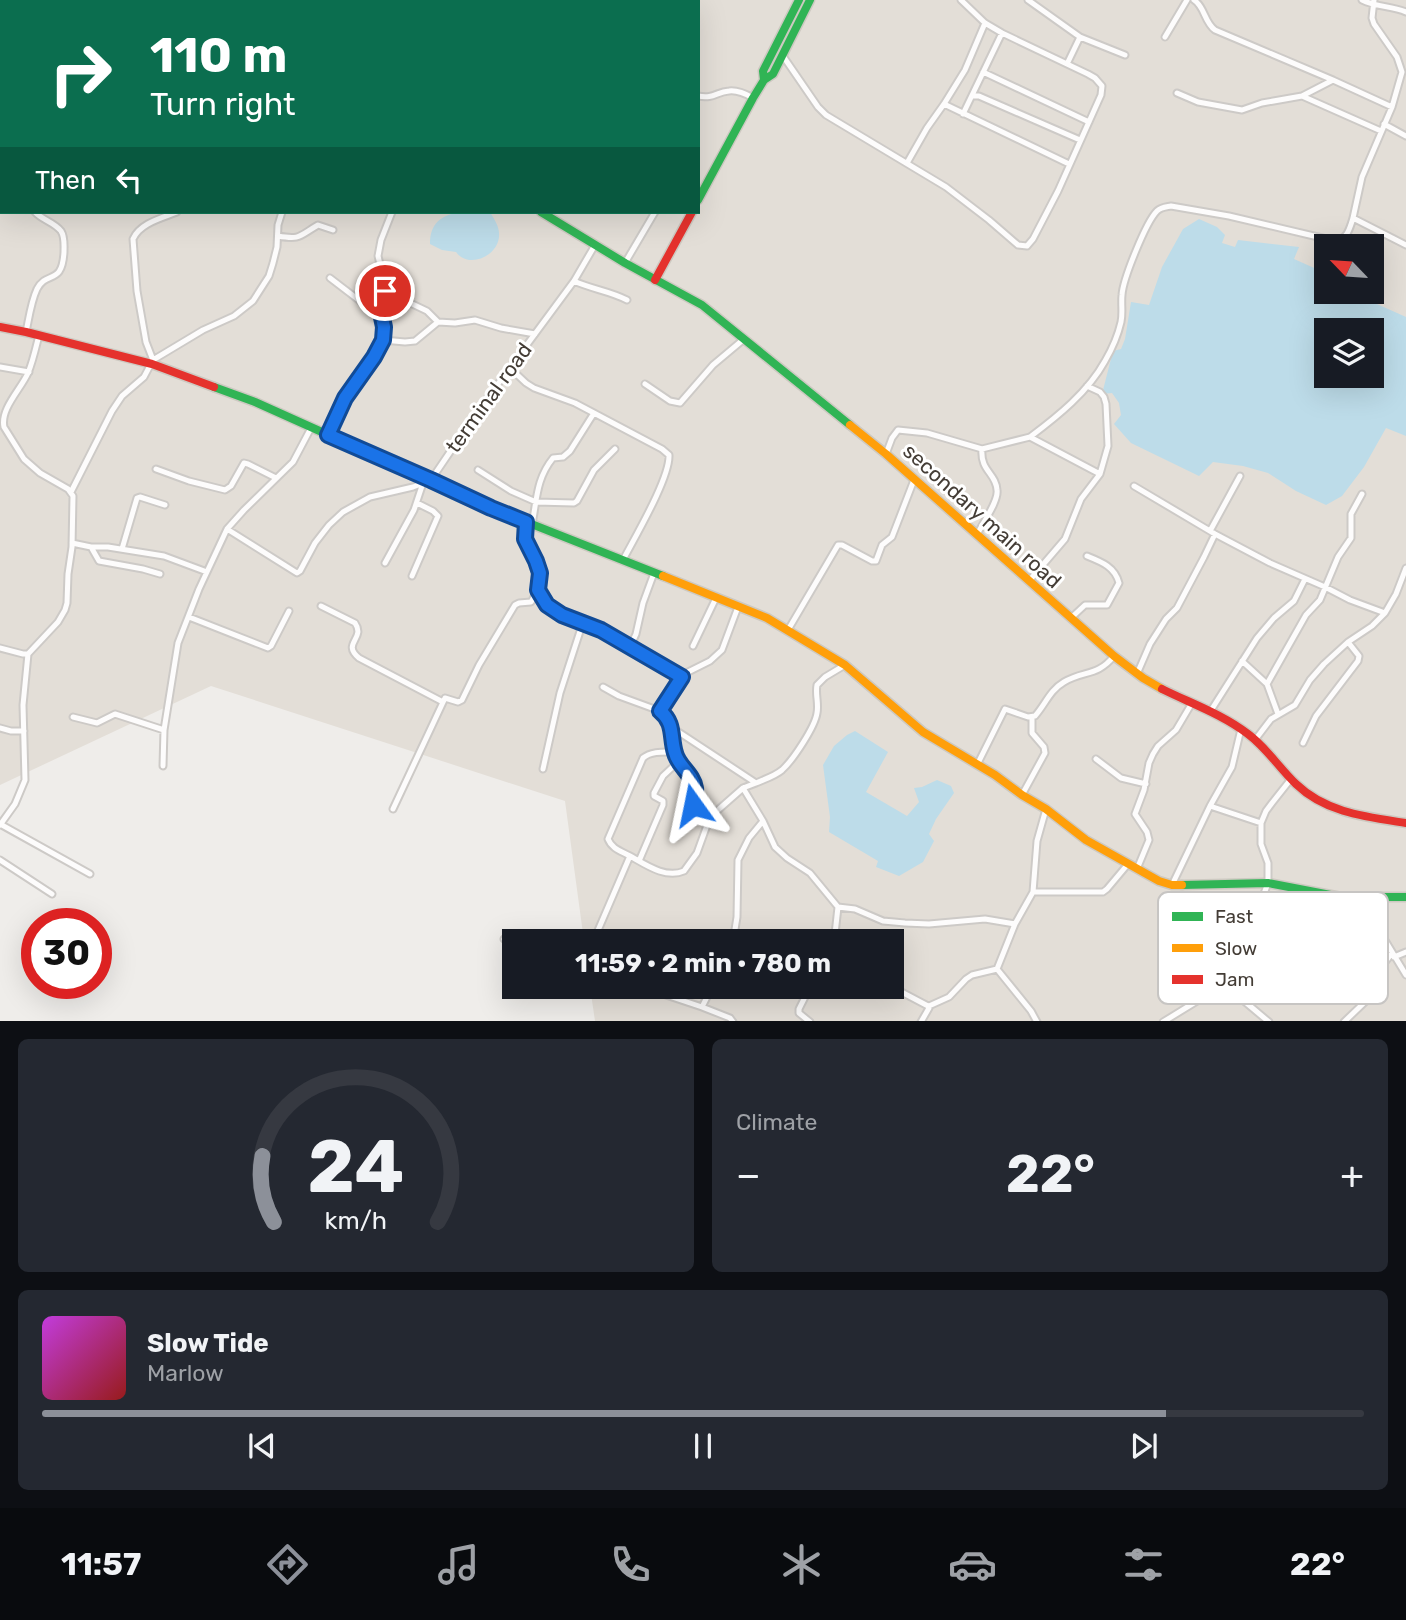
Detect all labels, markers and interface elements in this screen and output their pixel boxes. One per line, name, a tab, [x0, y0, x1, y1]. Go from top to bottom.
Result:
text: 110 m	[150, 26, 287, 84]
icon: right	[35, 28, 126, 119]
text: Turn right	[150, 85, 295, 123]
icon: left	[110, 161, 148, 199]
text: Then	[35, 165, 96, 196]
north arrow	[1314, 234, 1384, 304]
map controls	[1314, 234, 1384, 388]
pin	[355, 261, 415, 321]
icon: arrive	[366, 272, 404, 310]
button: layers	[1314, 318, 1384, 388]
street label: terminal road	[440, 338, 537, 458]
street label: secondary main road	[898, 438, 1067, 593]
position arrow	[656, 768, 730, 842]
legend	[1158, 892, 1388, 1004]
text: Fast	[1215, 905, 1254, 928]
speed limit sign: 30	[21, 908, 112, 999]
text: Slow	[1215, 937, 1257, 960]
text: 11:59 · 2 min · 780 m	[575, 948, 831, 979]
text: Jam	[1215, 968, 1254, 991]
text: Climate	[736, 1108, 817, 1136]
text: 24	[308, 1124, 404, 1210]
text: 22°	[1006, 1143, 1095, 1205]
text: −	[736, 1152, 761, 1198]
text: +	[1340, 1152, 1364, 1198]
text: km/h	[325, 1205, 387, 1234]
text: Slow Tide	[147, 1328, 269, 1359]
text: Marlow	[147, 1359, 224, 1387]
icon: previous	[243, 1427, 281, 1465]
icon: pause	[684, 1427, 722, 1465]
icon: next	[1125, 1427, 1163, 1465]
icon: directions	[263, 1540, 312, 1589]
icon: music	[434, 1540, 483, 1589]
icon: phone	[606, 1540, 655, 1589]
icon: climate	[777, 1540, 826, 1589]
icon: car	[948, 1540, 997, 1589]
icon: filters	[1119, 1540, 1168, 1589]
text: 11:57	[61, 1545, 141, 1583]
text: 22°	[1290, 1545, 1345, 1583]

